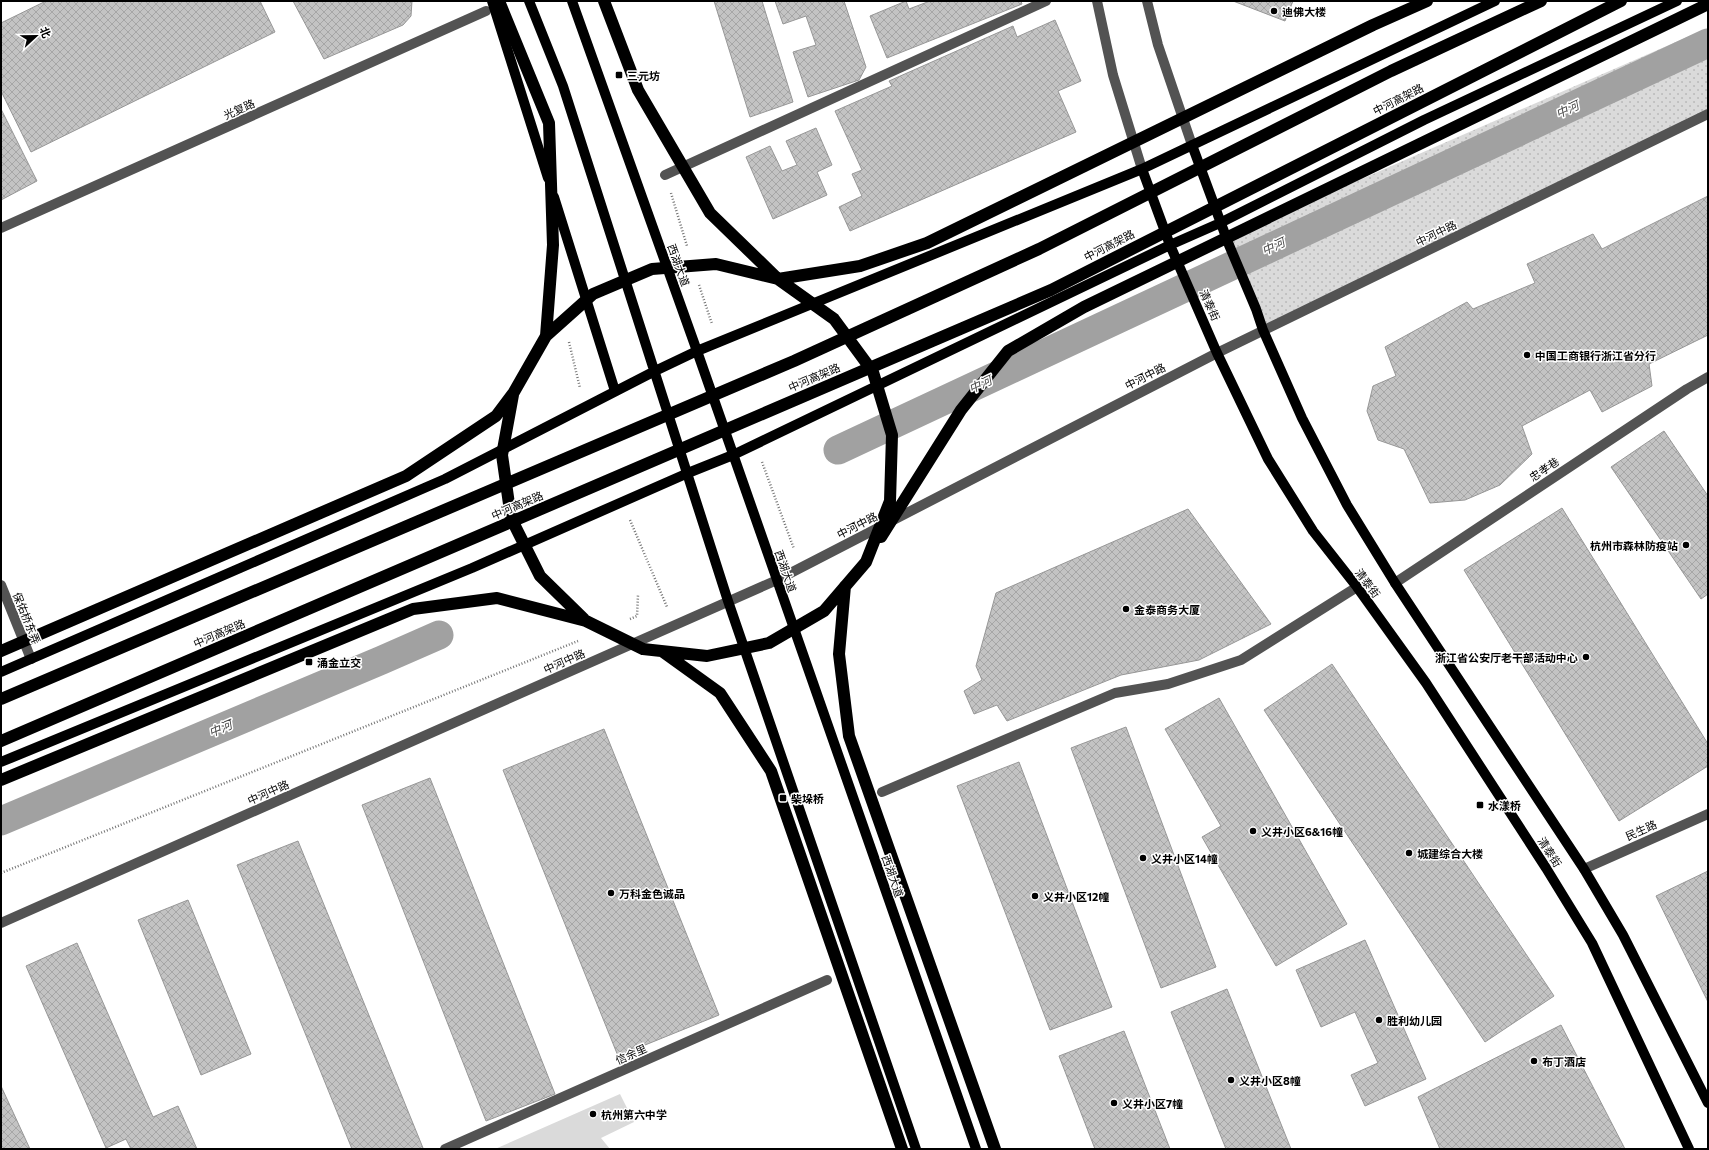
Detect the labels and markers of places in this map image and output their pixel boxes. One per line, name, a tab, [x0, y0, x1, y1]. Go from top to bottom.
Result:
place label: 迪佛大楼	[1282, 5, 1326, 18]
marker: 迪佛大楼	[1269, 6, 1279, 16]
place label: 三元坊	[627, 69, 660, 82]
marker: 三元坊	[614, 70, 624, 80]
place label: 中国工商银行浙江省分行	[1535, 349, 1656, 362]
marker: 中国工商银行浙江省分行	[1522, 350, 1532, 360]
place label: 杭州市森林防疫站	[1590, 539, 1678, 552]
marker: 杭州市森林防疫站	[1681, 540, 1691, 550]
place label: 金泰商务大厦	[1134, 603, 1200, 616]
marker: 金泰商务大厦	[1121, 604, 1131, 614]
place label: 浙江省公安厅老干部活动中心	[1435, 651, 1578, 664]
marker: 浙江省公安厅老干部活动中心	[1581, 652, 1591, 662]
place label: 涌金立交	[317, 656, 361, 669]
marker: 涌金立交	[304, 657, 314, 667]
place label: 柴垛桥	[791, 792, 824, 805]
marker: 柴垛桥	[778, 793, 788, 803]
place label: 水漾桥	[1488, 799, 1521, 812]
marker: 水漾桥	[1475, 800, 1485, 810]
place label: 义井小区6&16幢	[1261, 825, 1343, 838]
marker: 义井小区6&16幢	[1248, 826, 1258, 836]
place label: 城建综合大楼	[1417, 847, 1483, 860]
marker: 城建综合大楼	[1404, 848, 1414, 858]
place label: 义井小区14幢	[1151, 852, 1218, 865]
marker: 义井小区14幢	[1138, 853, 1148, 863]
place label: 万科金色诚品	[619, 887, 685, 900]
marker: 万科金色诚品	[606, 888, 616, 898]
place label: 义井小区12幢	[1043, 890, 1109, 903]
marker: 义井小区12幢	[1030, 891, 1040, 901]
place label: 胜利幼儿园	[1387, 1014, 1442, 1027]
marker: 胜利幼儿园	[1374, 1015, 1384, 1025]
place label: 布丁酒店	[1542, 1055, 1586, 1068]
marker: 布丁酒店	[1529, 1056, 1539, 1066]
place label: 义井小区8幢	[1239, 1074, 1301, 1087]
marker: 义井小区8幢	[1226, 1075, 1236, 1085]
place label: 义井小区7幢	[1122, 1097, 1183, 1110]
marker: 义井小区7幢	[1109, 1098, 1119, 1108]
place label: 杭州第六中学	[601, 1108, 667, 1121]
marker: 杭州第六中学	[588, 1109, 598, 1119]

